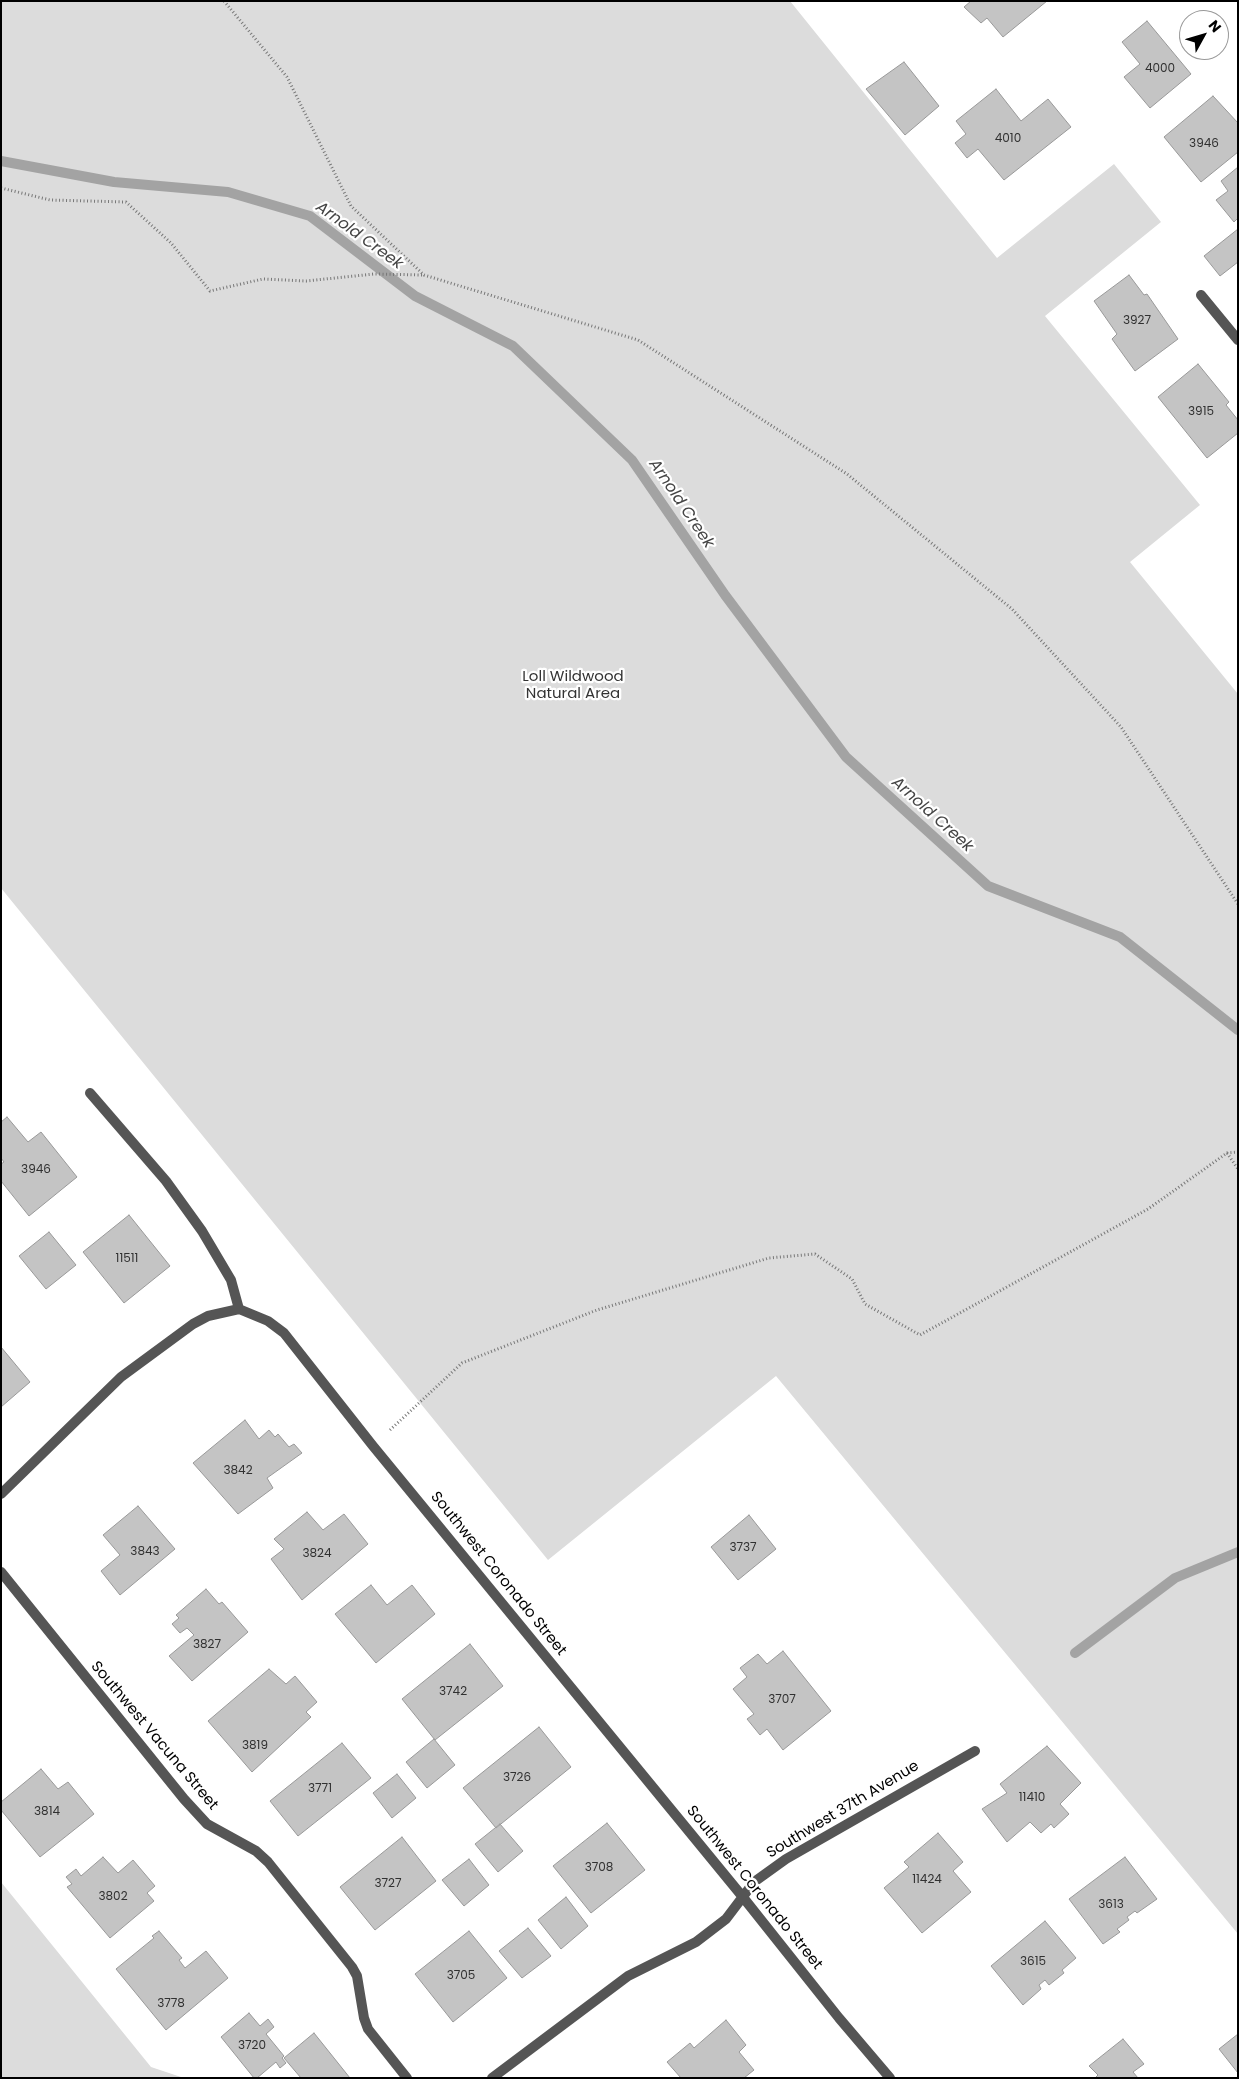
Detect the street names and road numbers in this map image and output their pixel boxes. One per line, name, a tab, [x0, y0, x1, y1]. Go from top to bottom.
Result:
street label: Southwest Coronado Street	[426, 1488, 570, 1660]
street label: Southwest Vacuna Street	[86, 1658, 222, 1814]
street label: Southwest 37th Avenue	[764, 1757, 922, 1863]
street label: Southwest Coronado Street	[682, 1802, 826, 1974]

